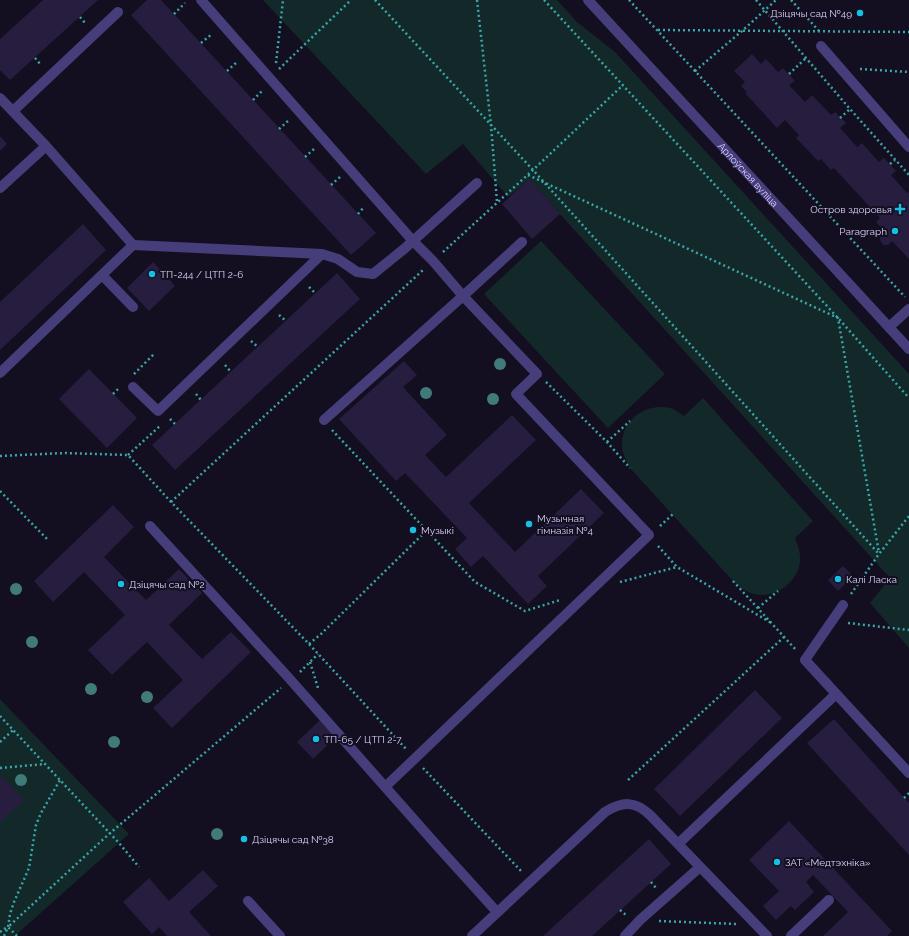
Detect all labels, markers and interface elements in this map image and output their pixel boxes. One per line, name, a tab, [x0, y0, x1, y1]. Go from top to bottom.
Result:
place label: Дзіцячы сад №49	[770, 8, 852, 19]
marker: Дзіцячы сад №49	[855, 8, 865, 18]
street label: Арлоўская вуліца	[716, 140, 780, 209]
place label: Остров здоровья	[810, 204, 892, 215]
marker: Остров здоровья	[895, 204, 905, 214]
place label: Paragraph	[839, 226, 887, 237]
marker: Paragraph	[890, 226, 900, 236]
marker: ТП-244 / ЦТП 2-6	[147, 269, 157, 279]
place label: ТП-244 / ЦТП 2-6	[160, 269, 243, 280]
place label: Музычная гімназія №4	[537, 513, 593, 536]
marker: Музычная гімназія №4	[524, 519, 534, 529]
marker: Музыкі	[408, 525, 418, 535]
place label: Музыкі	[421, 525, 454, 536]
marker: Калі Ласка	[833, 574, 843, 584]
place label: Калі Ласка	[846, 574, 897, 585]
marker: Дзіцячы сад №2	[116, 579, 126, 589]
place label: Дзіцячы сад №2	[129, 579, 205, 590]
marker: ТП-65 / ЦТП 2-7	[311, 734, 321, 744]
place label: ТП-65 / ЦТП 2-7	[324, 734, 402, 745]
marker: Дзіцячы сад №38	[239, 834, 249, 844]
place label: Дзіцячы сад №38	[252, 834, 334, 845]
marker: ЗАТ «Медтэхніка»	[772, 857, 782, 867]
place label: ЗАТ «Медтэхніка»	[785, 857, 871, 868]

